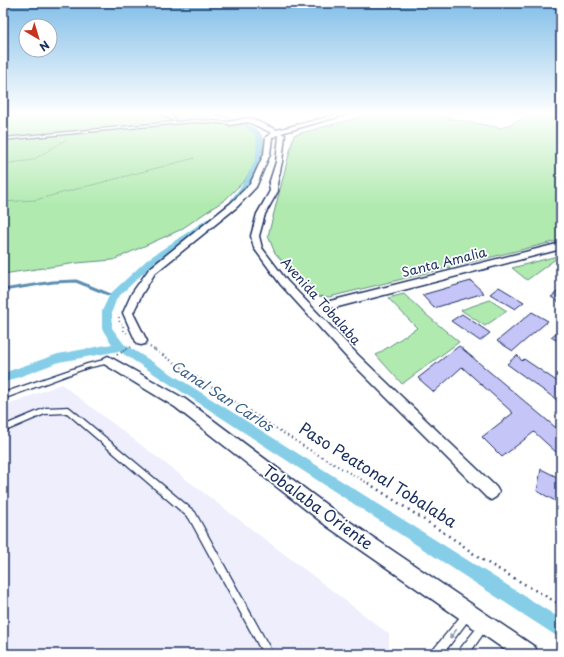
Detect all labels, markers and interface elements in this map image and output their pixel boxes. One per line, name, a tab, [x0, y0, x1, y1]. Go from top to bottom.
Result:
north arrow	[18, 18, 58, 58]
text: N	[36, 37, 53, 56]
street label: Santa Amalia	[399, 242, 489, 281]
street label: Avenida Tobalaba	[277, 253, 366, 349]
water label: Canal San Carlos	[167, 355, 279, 437]
street label: Paso Peatonal Tobalaba	[295, 416, 462, 533]
street label: Tobalaba Oriente	[258, 458, 379, 555]
one-way arrow	[449, 628, 457, 639]

